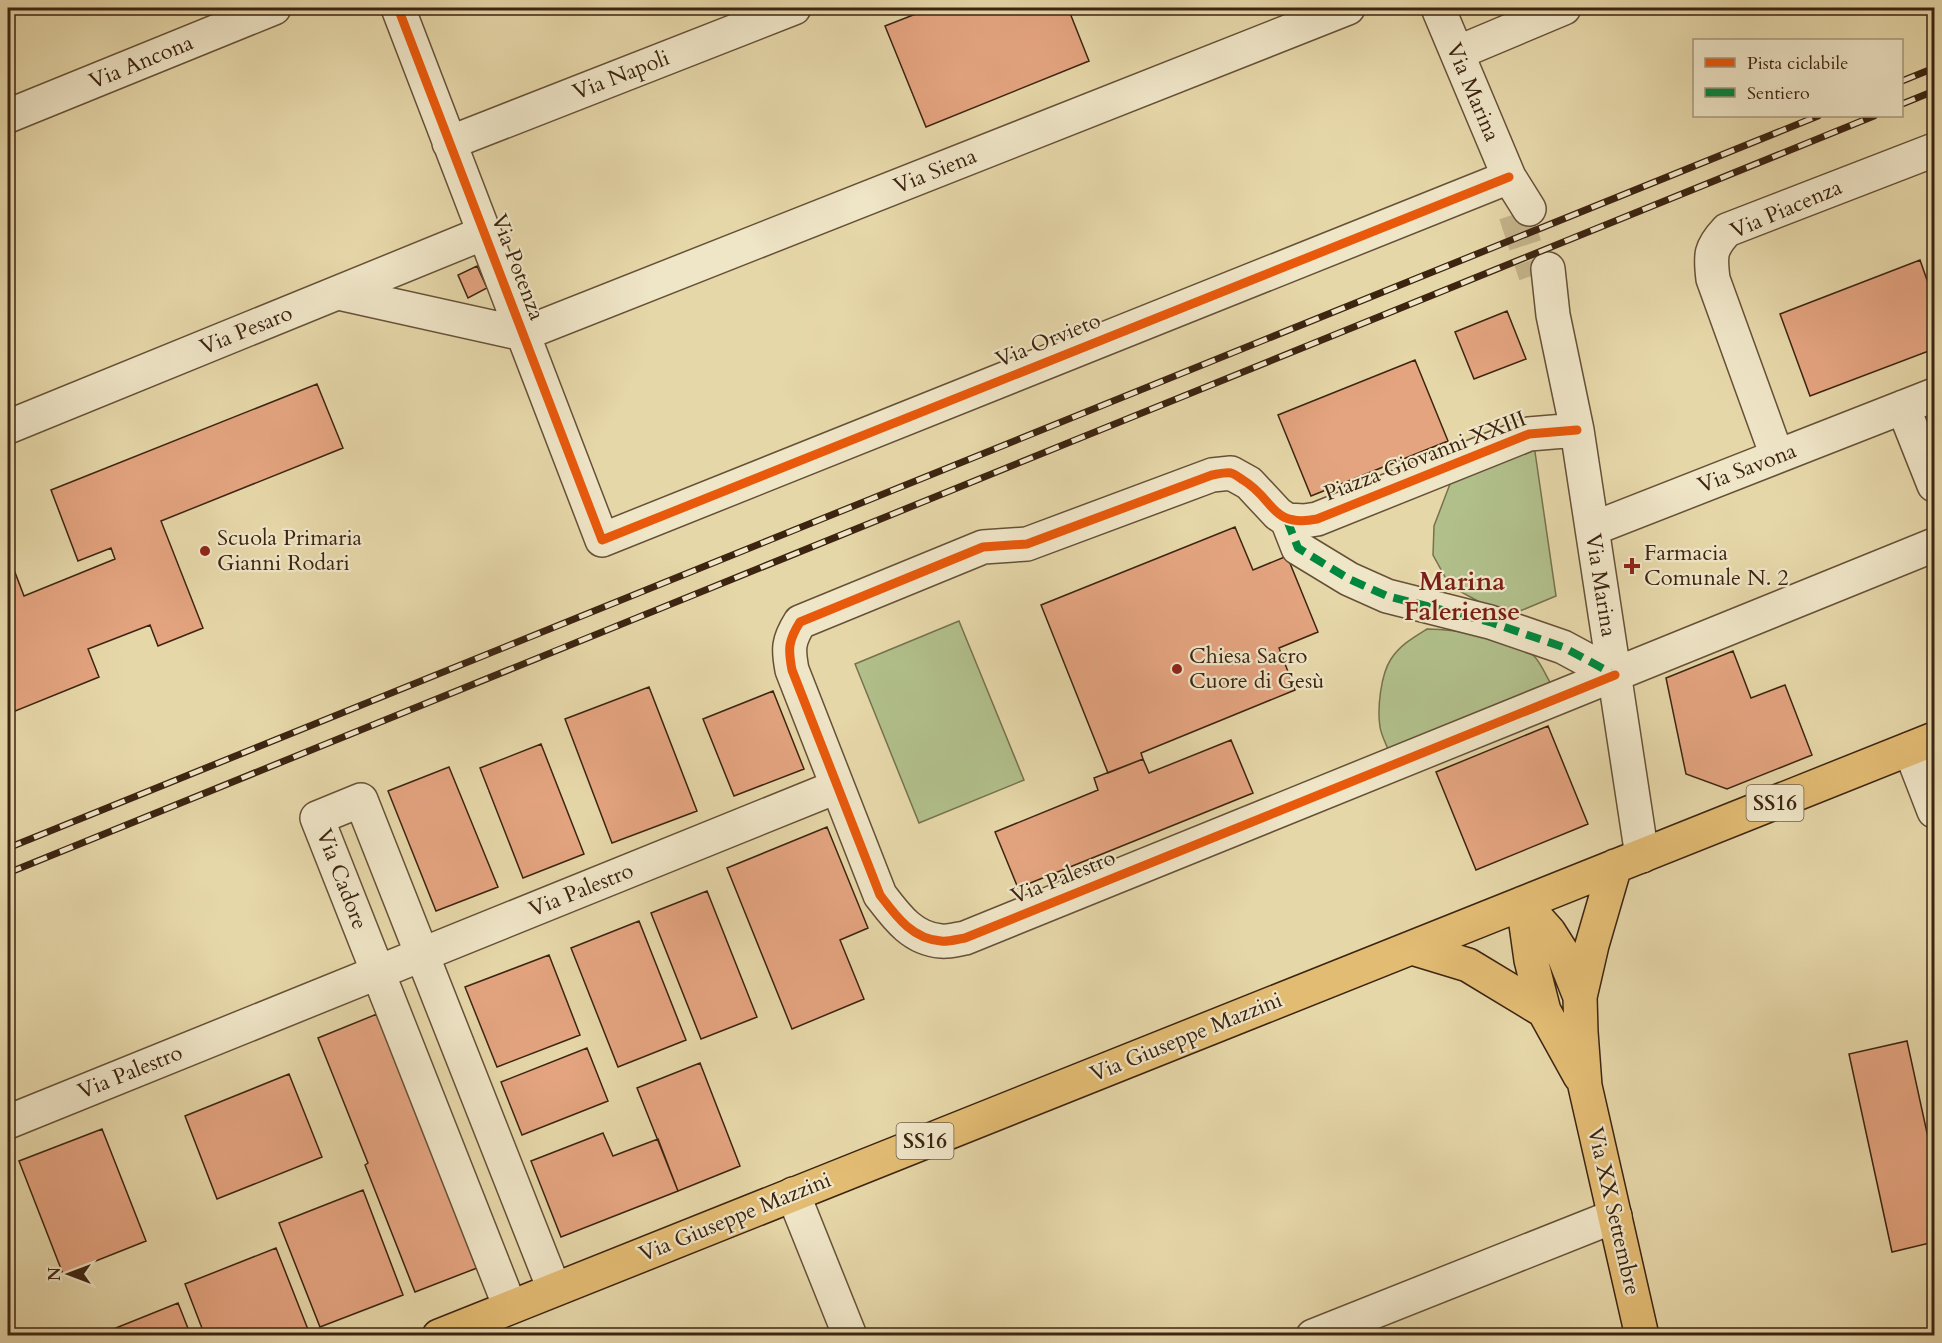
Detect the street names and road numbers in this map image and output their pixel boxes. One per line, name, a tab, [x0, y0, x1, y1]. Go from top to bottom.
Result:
street label: Via Ancona	[84, 27, 198, 96]
street label: Via Marina	[1439, 38, 1507, 146]
street label: Via Napoli	[568, 43, 674, 107]
street label: Via Siena	[889, 141, 981, 201]
street label: Via Piacenza	[1726, 172, 1847, 246]
street label: Via Potenza	[484, 210, 552, 325]
street label: Via Pesaro	[195, 298, 297, 362]
street label: Via Orvieto	[991, 305, 1105, 375]
street label: Piazza Giovanni XXIII	[1320, 404, 1530, 508]
street label: Via Savona	[1693, 435, 1801, 501]
street label: Via Marina	[1578, 531, 1624, 639]
road number: SS16	[1746, 785, 1804, 821]
street label: Via Cadore	[309, 824, 375, 934]
street label: Via Palestro	[1006, 842, 1120, 912]
street label: Via Palestro	[524, 855, 638, 925]
street label: Via Giuseppe Mazzini	[1085, 985, 1287, 1089]
street label: Via Palestro	[73, 1037, 187, 1107]
road number: SS16	[896, 1123, 954, 1159]
street label: Via XX Settembre	[1580, 1124, 1648, 1298]
street label: Via Giuseppe Mazzini	[634, 1165, 836, 1269]

